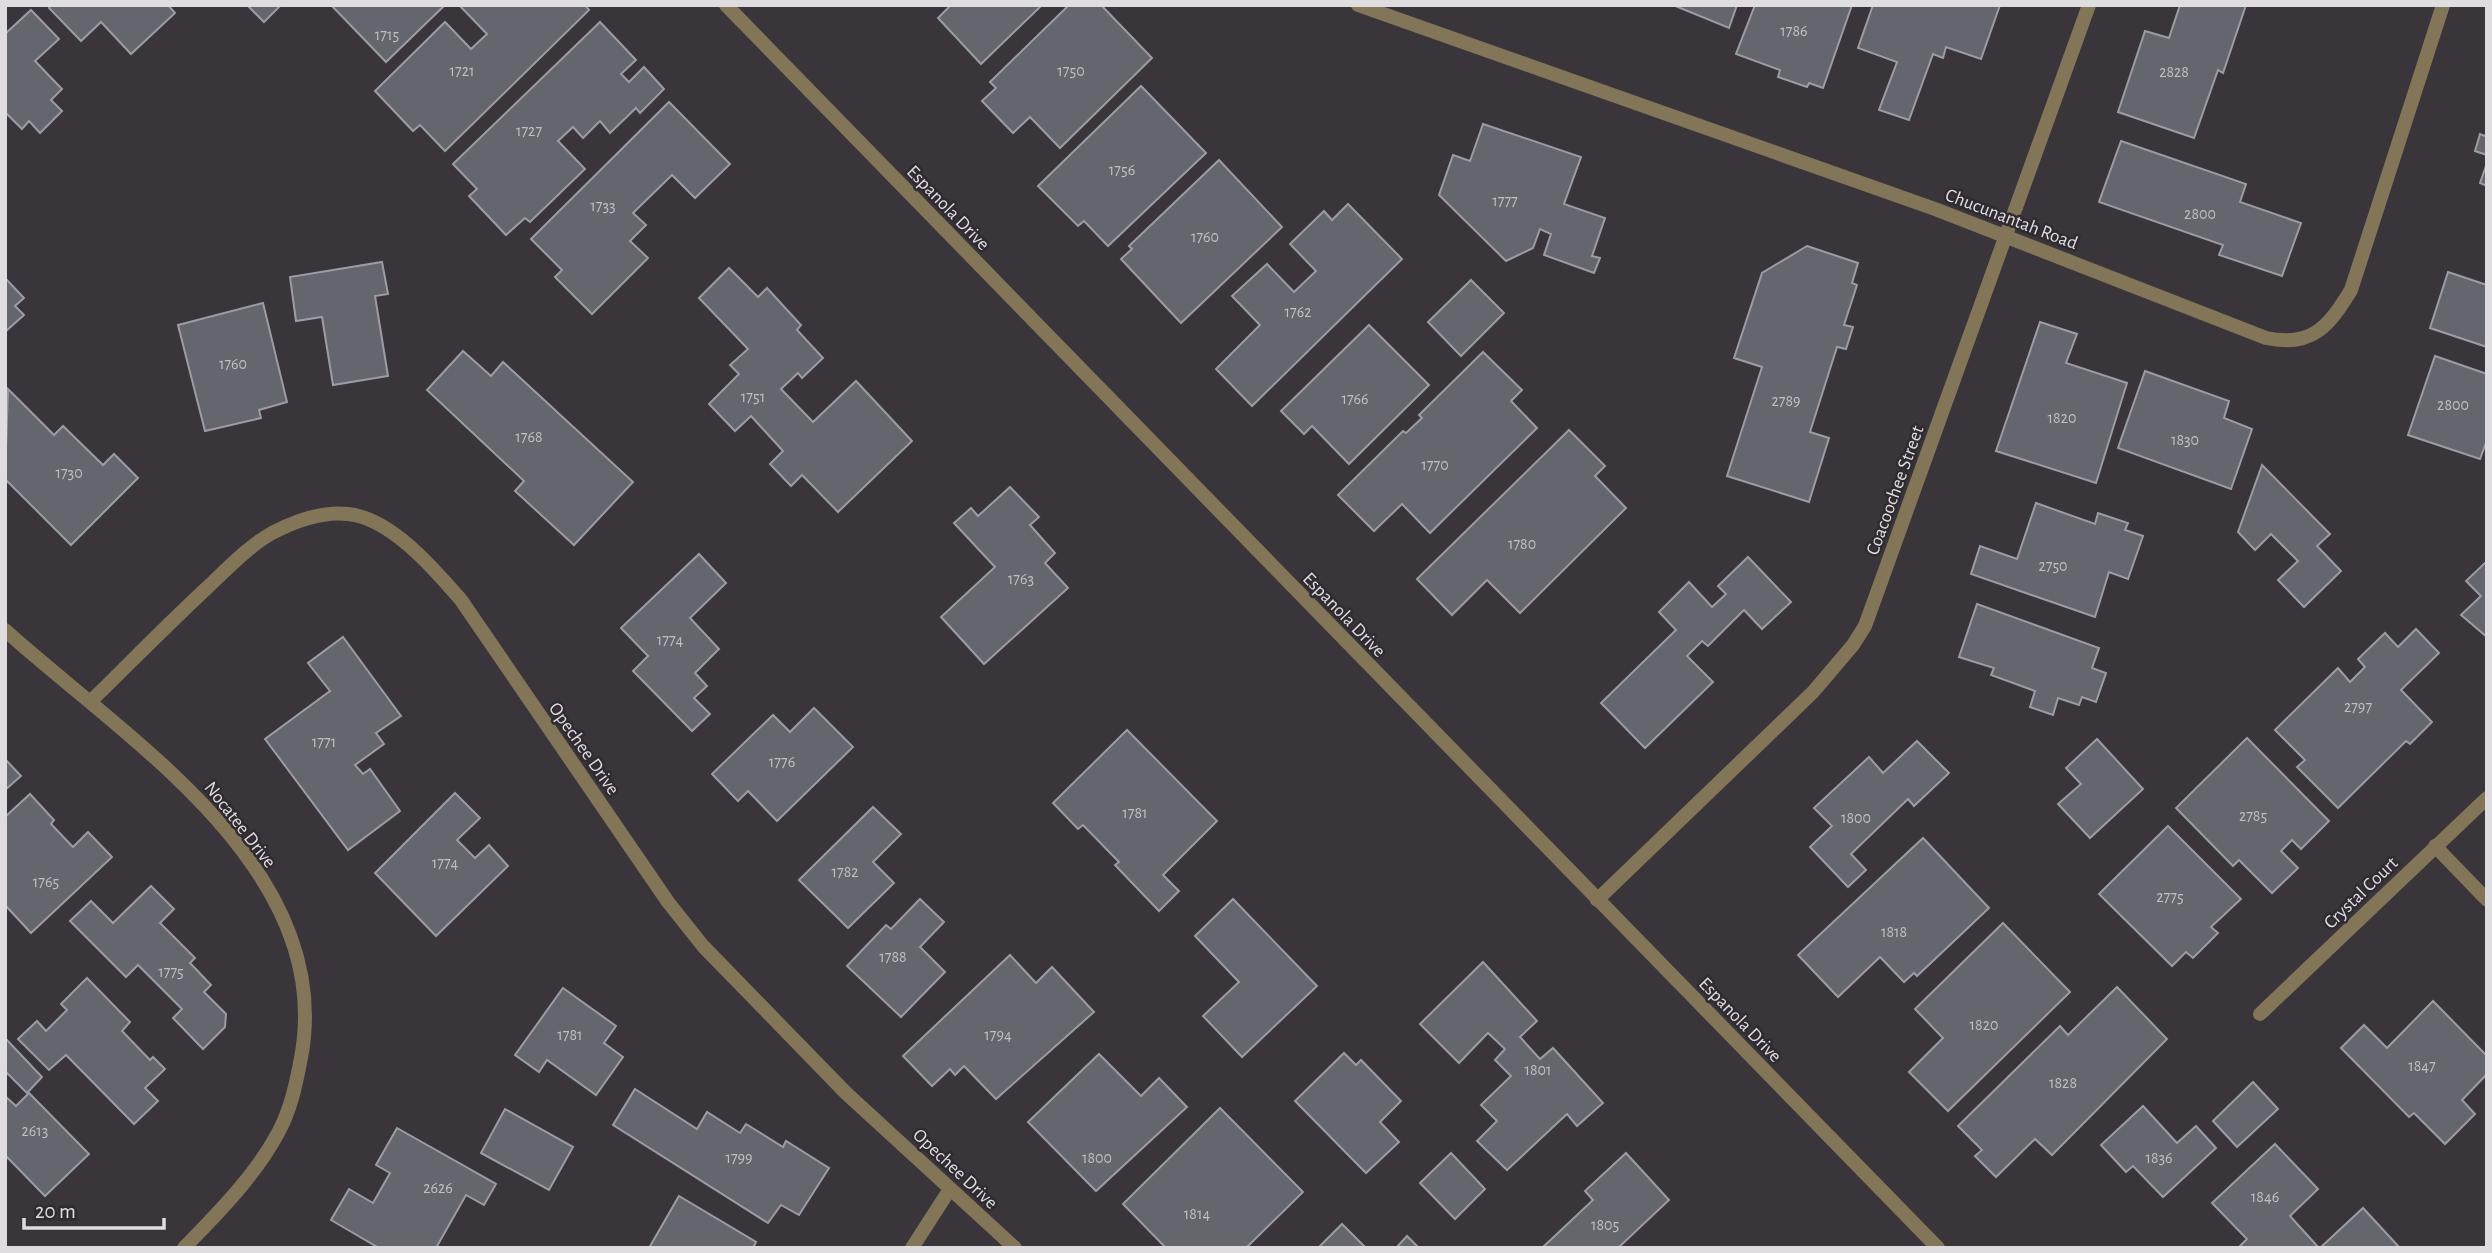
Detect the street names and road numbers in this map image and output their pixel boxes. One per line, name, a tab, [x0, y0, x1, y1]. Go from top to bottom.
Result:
street label: Espanola Drive	[903, 162, 993, 254]
street label: Chucunantah Road	[1943, 185, 2080, 253]
street label: Coacoochee Street	[1863, 423, 1928, 558]
street label: Espanola Drive	[1299, 569, 1389, 661]
street label: Opechee Drive	[545, 699, 622, 798]
street label: Nocatee Drive	[200, 778, 279, 872]
street label: Crystal Court	[2321, 854, 2402, 933]
street label: Espanola Drive	[1695, 974, 1785, 1066]
street label: Opechee Drive	[909, 1125, 1001, 1213]

